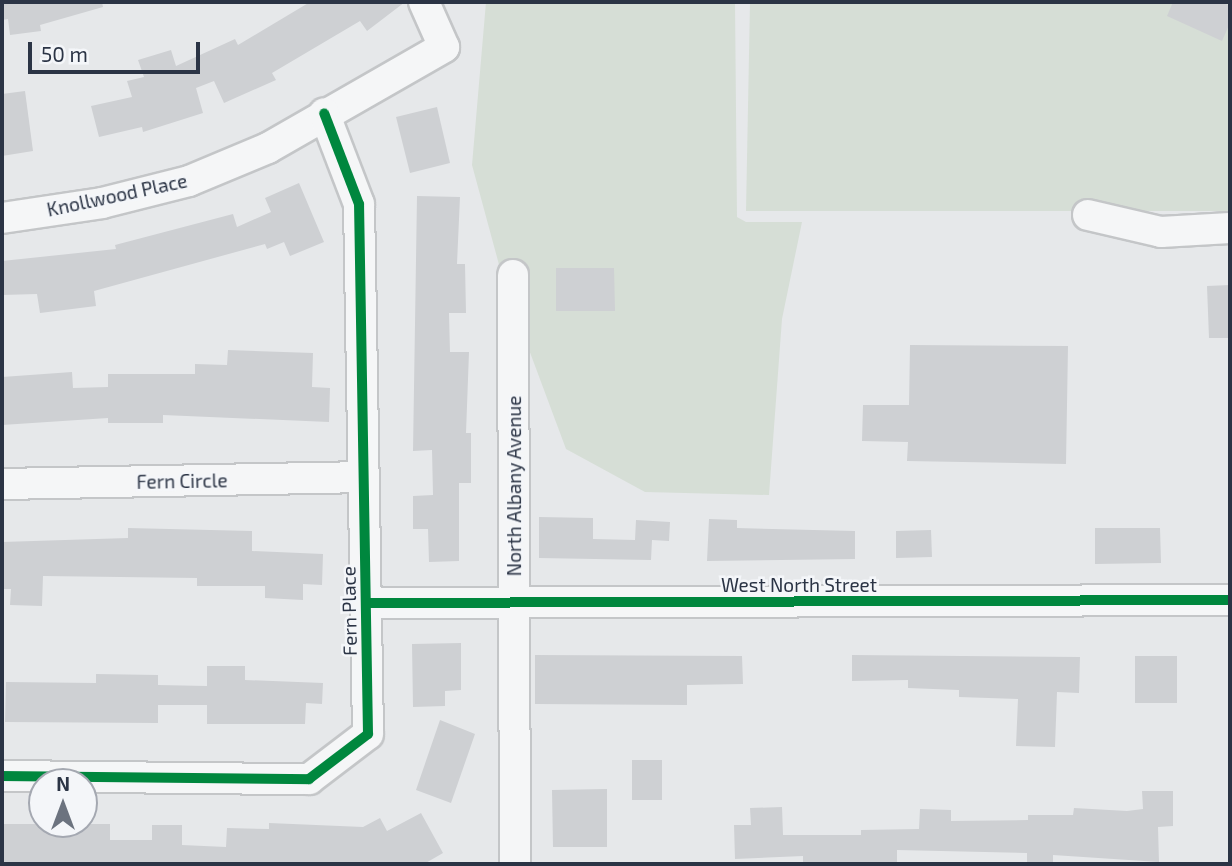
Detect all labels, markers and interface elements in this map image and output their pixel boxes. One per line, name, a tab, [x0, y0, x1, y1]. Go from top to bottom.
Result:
scale bar	[32, 28, 203, 72]
text: 50 m	[41, 41, 88, 66]
street label: Knollwood Place	[45, 169, 189, 221]
street label: North Albany Avenue	[503, 395, 525, 577]
street label: Fern Circle	[136, 469, 228, 493]
street label: Fern Place	[337, 566, 361, 656]
street label: West North Street	[721, 574, 877, 596]
north arrow	[28, 768, 98, 838]
text: N	[56, 772, 70, 795]

